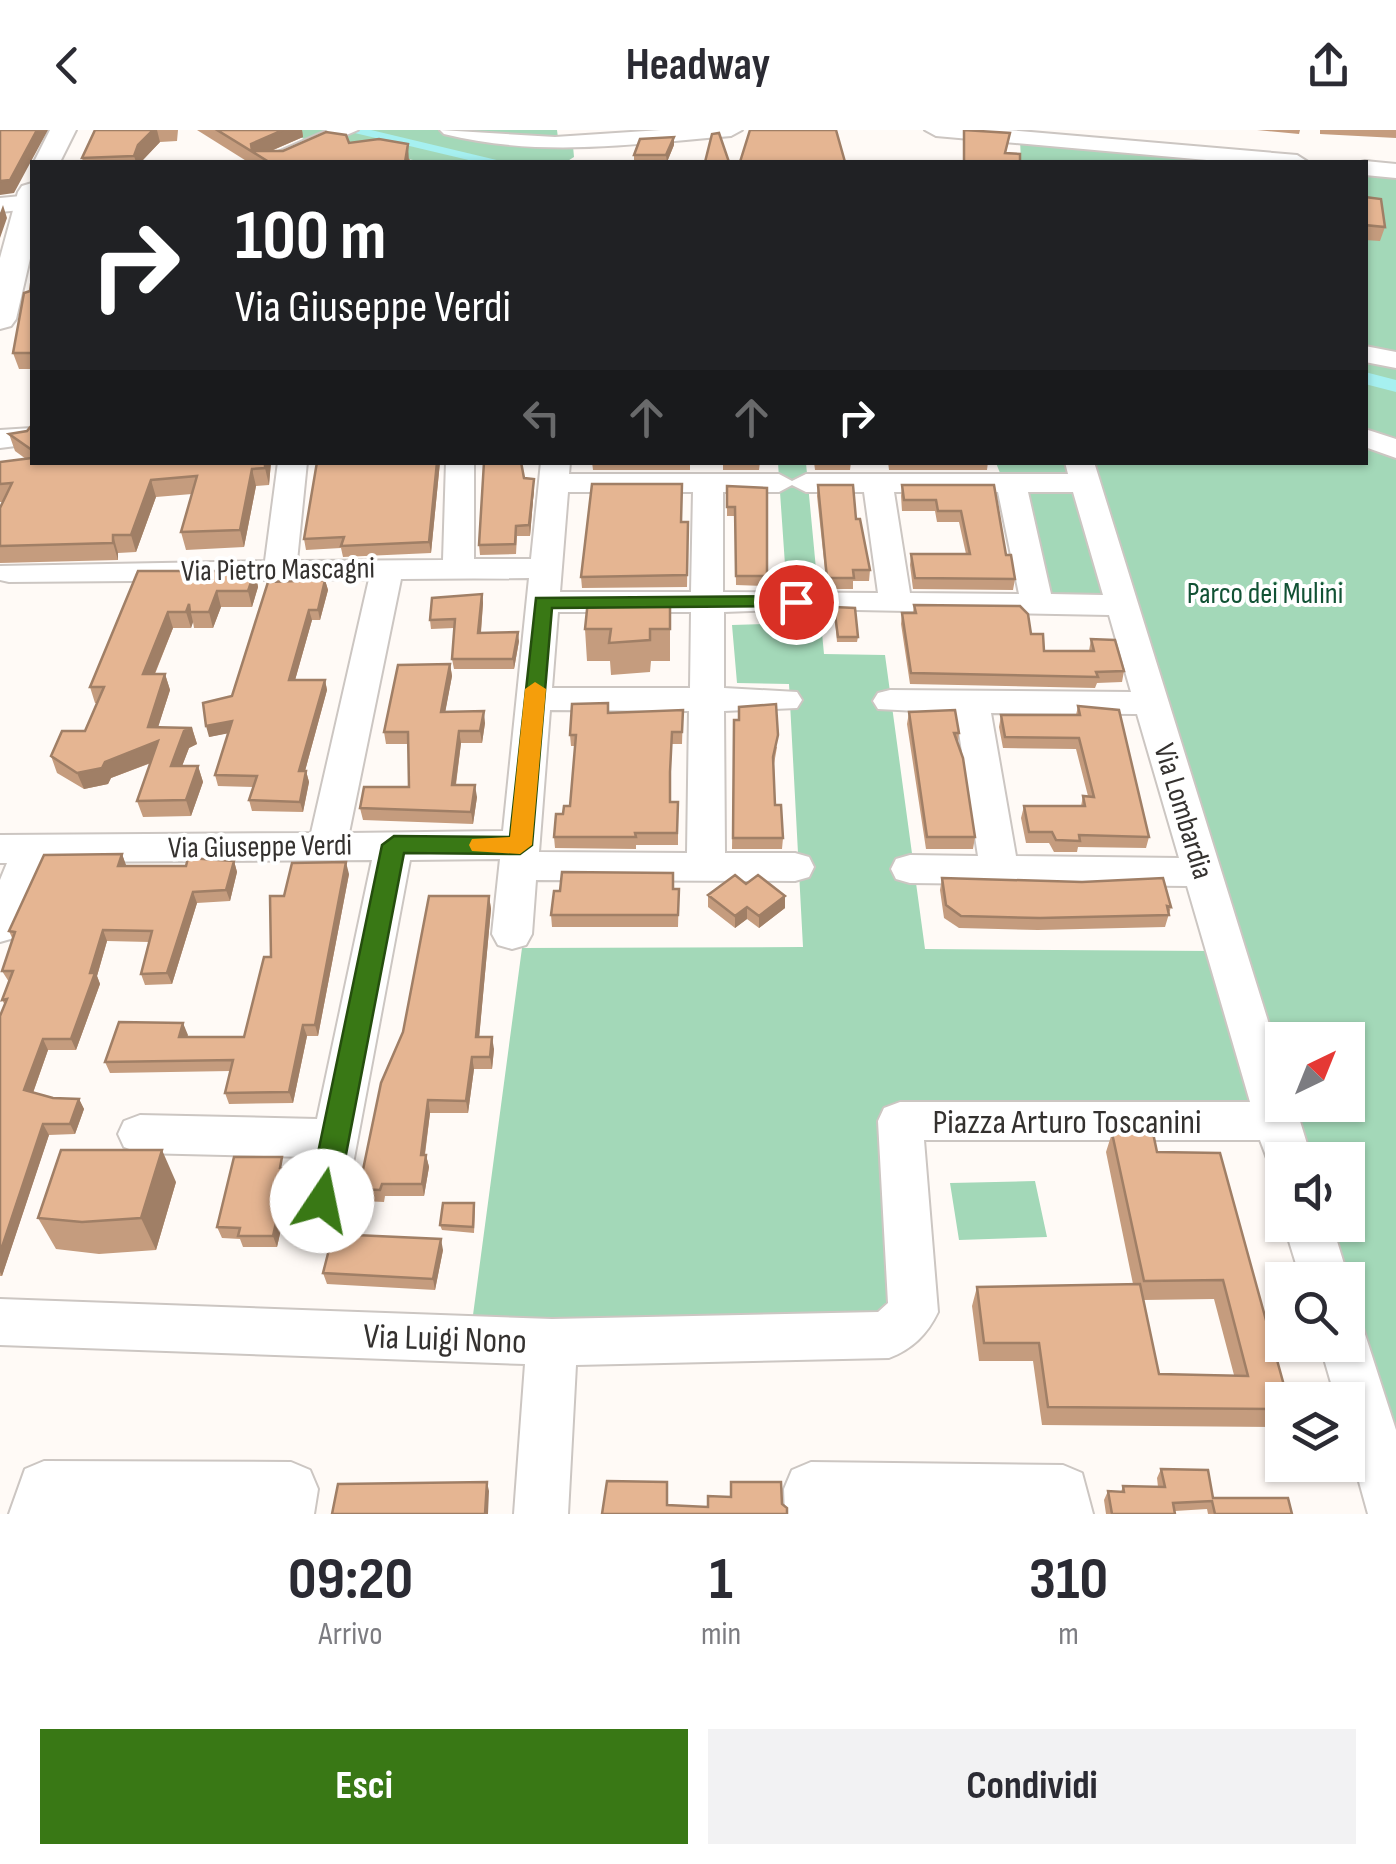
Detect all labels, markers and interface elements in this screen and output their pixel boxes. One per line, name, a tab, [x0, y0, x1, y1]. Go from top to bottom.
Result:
icon: back	[40, 38, 95, 93]
text: Headway	[626, 38, 770, 93]
icon: share	[1301, 38, 1356, 93]
text: 100 m	[235, 195, 386, 279]
icon: right	[70, 200, 200, 330]
text: Via Giuseppe Verdi	[235, 280, 511, 335]
icon: left	[514, 390, 569, 445]
icon: ahead	[619, 390, 674, 445]
icon: ahead	[724, 390, 779, 445]
icon: right	[829, 390, 884, 445]
street label: Via Pietro Mascagni	[181, 550, 375, 590]
pin	[754, 560, 839, 645]
icon: arrive	[769, 575, 824, 630]
park label: Parco dei Mulini	[1187, 576, 1343, 612]
street label: Via Lombardia	[1145, 739, 1221, 883]
street label: Via Giuseppe Verdi	[168, 827, 352, 867]
north arrow	[1265, 1022, 1365, 1122]
map controls	[1265, 1022, 1365, 1482]
street label: Piazza Arturo Toscanini	[933, 1101, 1201, 1144]
button: sound	[1265, 1142, 1365, 1242]
position arrow	[270, 1149, 374, 1253]
button: search	[1265, 1262, 1365, 1362]
street label: Via Luigi Nono	[363, 1315, 527, 1364]
button: layers	[1265, 1382, 1365, 1482]
text: 09:20	[288, 1544, 413, 1616]
text: 1	[709, 1544, 733, 1616]
text: 310	[1029, 1544, 1108, 1616]
text: Arrivo	[318, 1615, 383, 1654]
text: min	[701, 1615, 741, 1654]
text: m	[1058, 1615, 1079, 1654]
button: Esci	[40, 1729, 688, 1844]
button: Condividi	[708, 1729, 1356, 1844]

